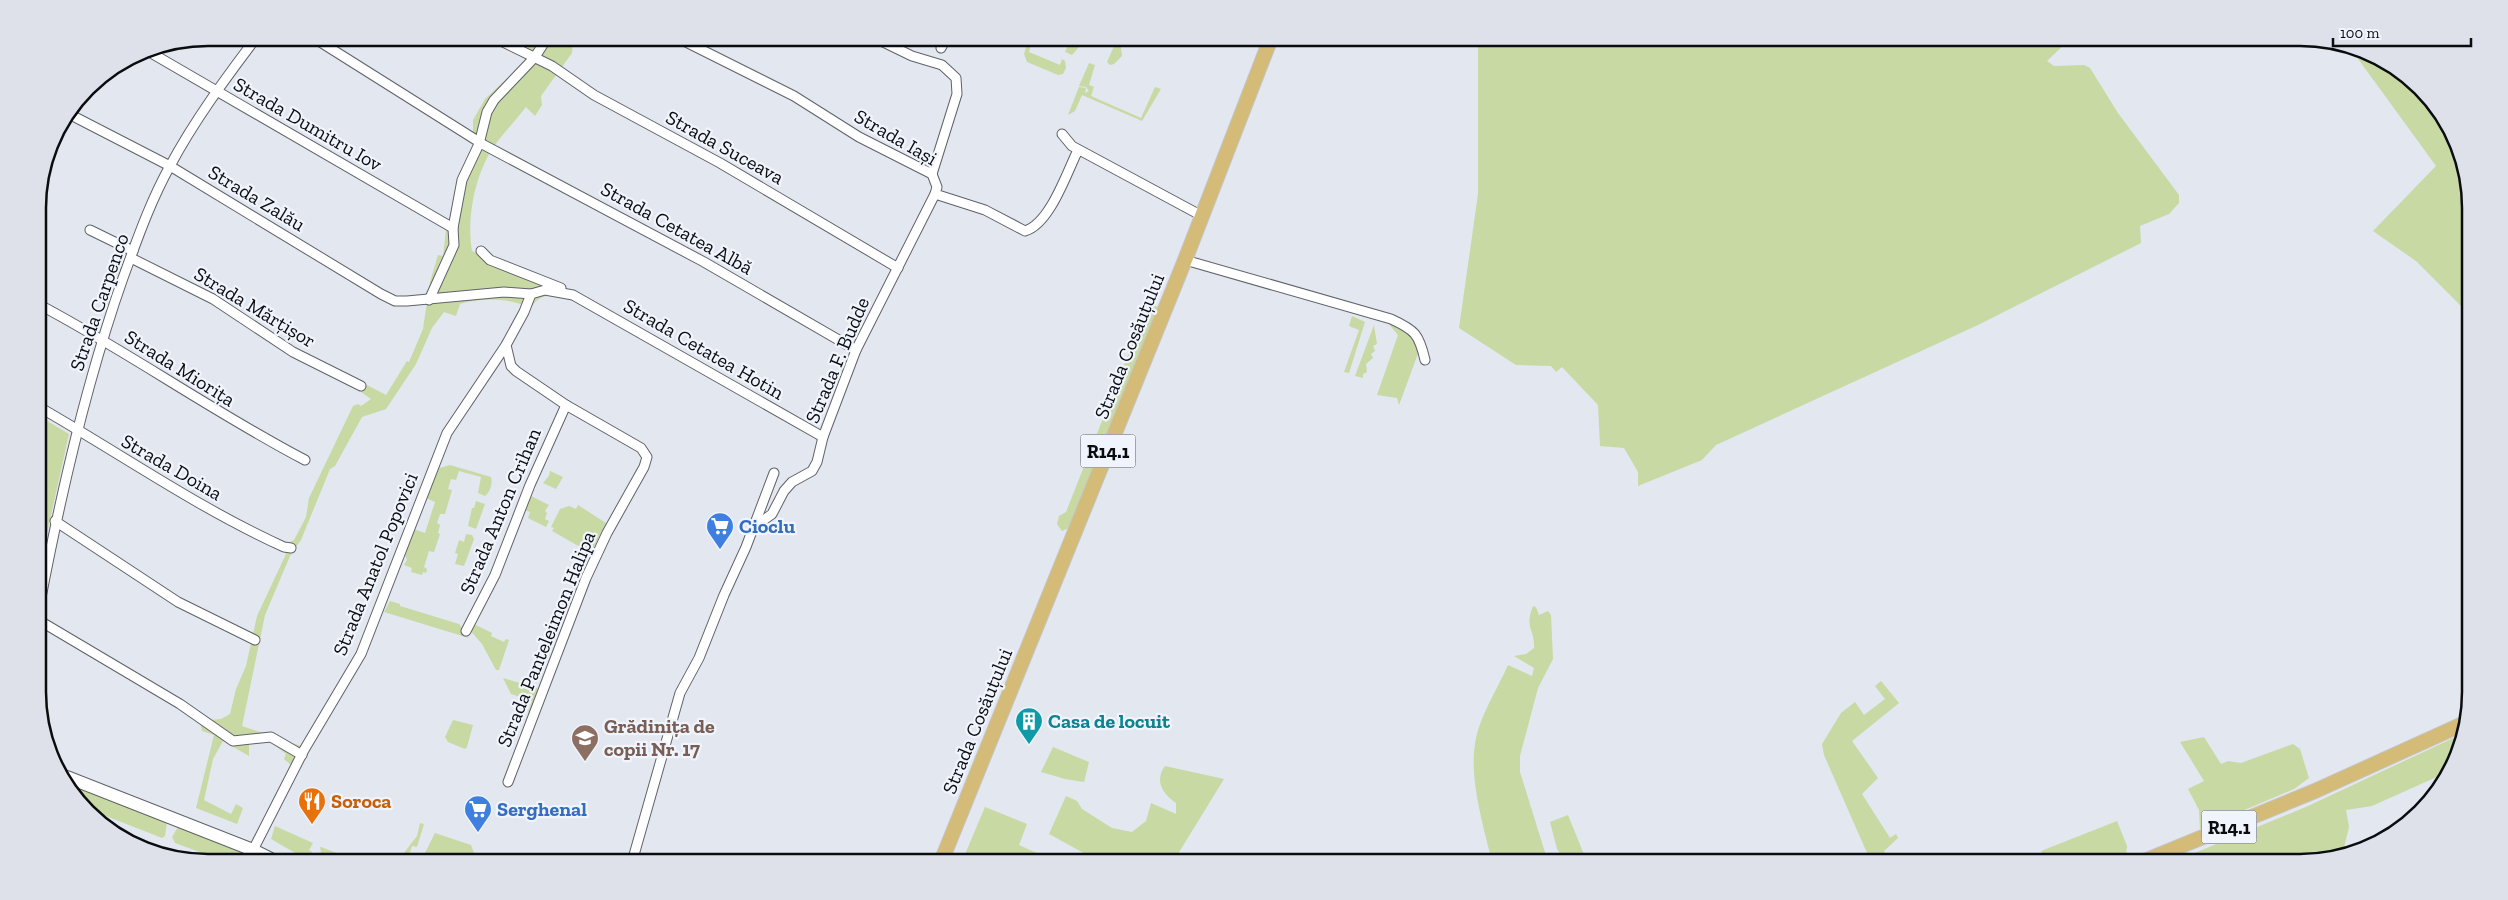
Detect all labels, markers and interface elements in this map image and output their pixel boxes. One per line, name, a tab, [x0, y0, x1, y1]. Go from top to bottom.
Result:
scale bar	[2333, 15, 2470, 47]
text: 100 m	[2340, 24, 2379, 42]
street label: Strada Dumitru Iov	[230, 72, 386, 176]
street label: Strada Iași	[850, 104, 942, 170]
street label: Strada Suceava	[662, 105, 788, 189]
street label: Strada Zalău	[204, 160, 310, 236]
street label: Strada Cetatea Albă	[597, 176, 757, 280]
street label: Strada Carpenco	[64, 230, 134, 374]
street label: Strada Mărțișor	[190, 261, 320, 353]
street label: Strada Cosăuțului	[1089, 269, 1169, 422]
street label: Strada Cetatea Hotin	[620, 293, 789, 405]
street label: Strada F. Budde	[800, 293, 874, 427]
street label: Strada Miorița	[120, 324, 240, 412]
street label: Strada Anton Crihan	[454, 424, 546, 598]
street label: Strada Doina	[117, 429, 227, 506]
road number: R14.1	[1080, 434, 1136, 468]
street label: Strada Anatol Popovici	[327, 469, 423, 659]
supermarket icon: Cioclu	[705, 511, 735, 550]
place label: Cioclu	[739, 514, 795, 538]
street label: Strada Panteleimon Halipa	[492, 527, 600, 750]
street label: Strada Cosăuțului	[937, 644, 1017, 797]
building icon: Casa de locuit	[1014, 706, 1044, 745]
place label: Casa de locuit	[1048, 709, 1171, 733]
place label: Grădinița de copii Nr. 17	[604, 714, 715, 761]
school or university icon: Grădinița de copii Nr. 17	[570, 723, 600, 762]
restaurant icon: Soroca	[297, 786, 327, 825]
place label: Soroca	[331, 789, 391, 813]
supermarket icon: Serghenal	[463, 794, 493, 833]
place label: Serghenal	[497, 797, 587, 821]
road number: R14.1	[2202, 810, 2256, 844]

